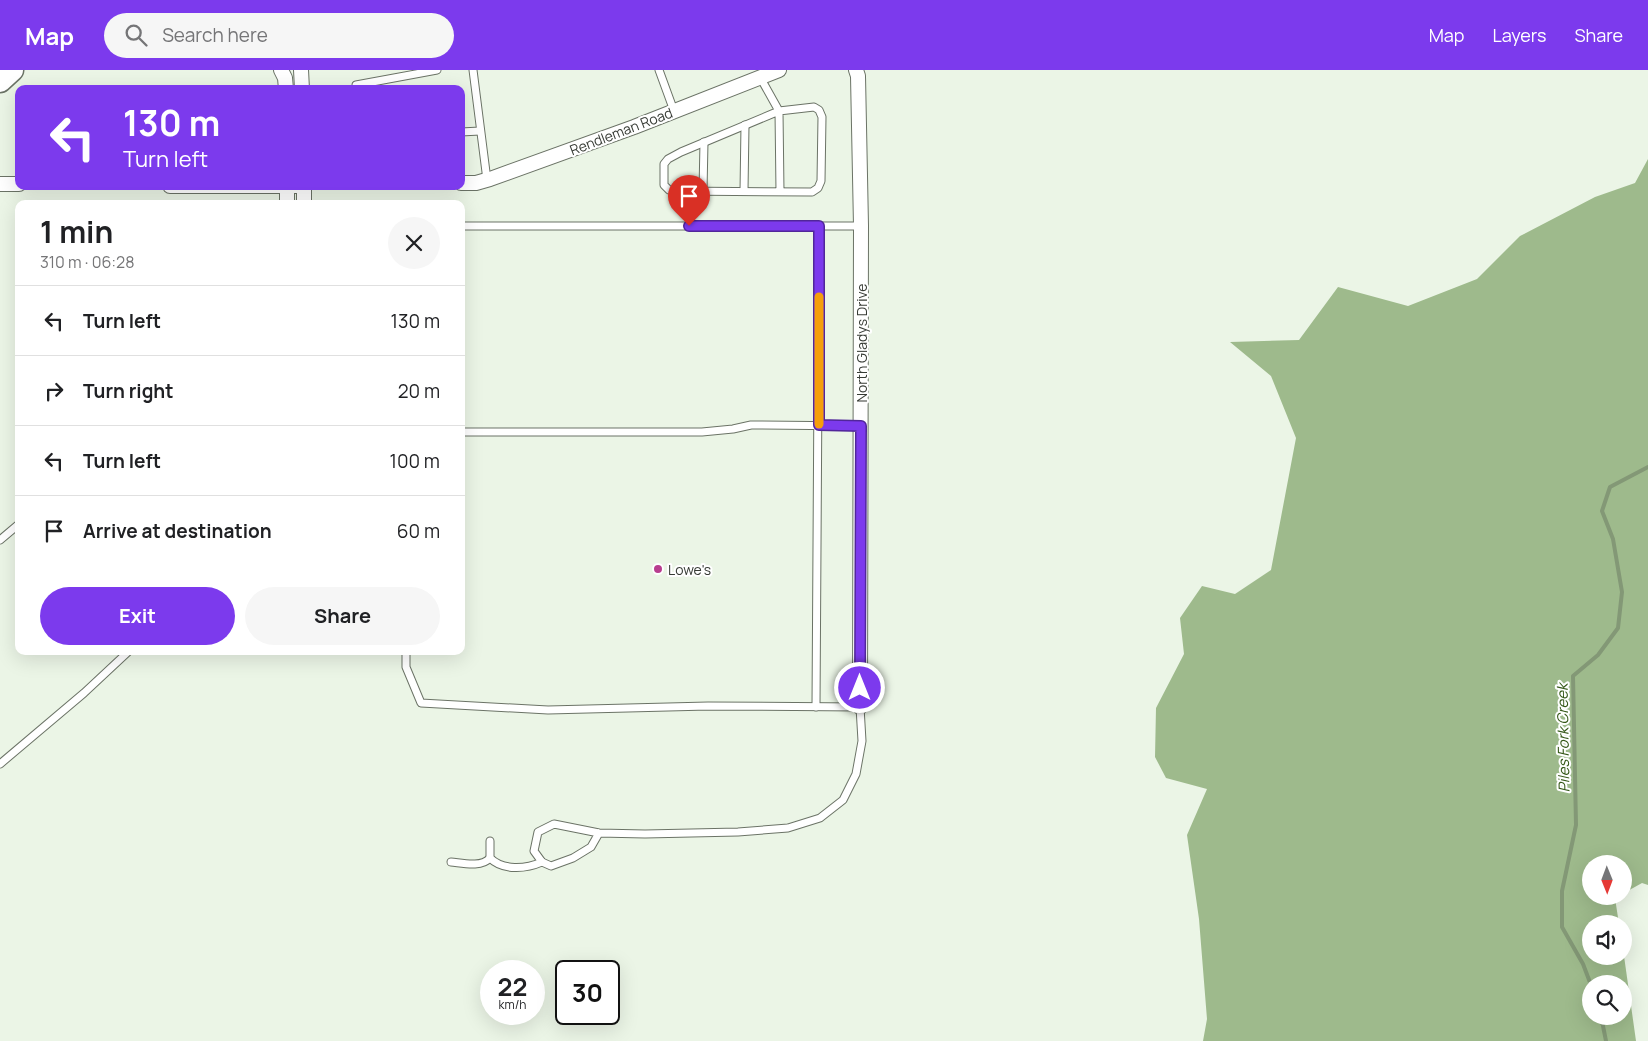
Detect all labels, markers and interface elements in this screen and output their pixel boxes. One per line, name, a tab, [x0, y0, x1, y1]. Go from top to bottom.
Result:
search box	[104, 13, 454, 58]
text: Map	[25, 19, 74, 52]
icon: search	[122, 21, 150, 49]
text: Search here	[162, 22, 268, 48]
text: Map	[1429, 23, 1464, 47]
text: Layers	[1492, 23, 1546, 47]
text: Share	[1574, 23, 1623, 47]
text: 130 m	[123, 99, 220, 147]
street label: Rendleman Road	[567, 103, 675, 159]
icon: left	[40, 105, 105, 170]
text: Turn left	[123, 144, 208, 174]
pin	[668, 175, 710, 226]
icon: arrive	[675, 182, 703, 210]
text: 1 min	[40, 211, 113, 252]
button: close	[388, 217, 440, 269]
text: 310 m · 06:28	[40, 251, 135, 273]
street label: North Gladys Drive	[852, 283, 871, 403]
icon: left	[40, 307, 68, 335]
text: Turn left	[83, 308, 161, 334]
text: 130 m	[391, 308, 440, 334]
icon: right	[40, 377, 68, 405]
text: Turn right	[83, 378, 173, 404]
text: 20 m	[398, 378, 440, 404]
icon: left	[40, 447, 68, 475]
text: Turn left	[83, 448, 161, 474]
text: 100 m	[389, 448, 440, 474]
icon: arrive	[40, 517, 68, 545]
text: Arrive at destination	[83, 518, 272, 544]
text: 60 m	[397, 518, 440, 544]
place label: Lowe's	[668, 560, 711, 579]
marker: Lowe's	[652, 563, 664, 575]
button: Exit	[40, 587, 235, 645]
button: Share	[245, 587, 440, 645]
position arrow	[833, 661, 885, 713]
water label: Piles Fork Creek	[1552, 681, 1574, 793]
north arrow	[1582, 855, 1632, 905]
map controls	[1582, 855, 1632, 1025]
button: sound	[1582, 915, 1632, 965]
speed limit sign: 30	[555, 960, 620, 1025]
text: 22	[498, 969, 527, 1004]
button: search	[1582, 975, 1632, 1025]
text: km/h	[499, 996, 526, 1013]

